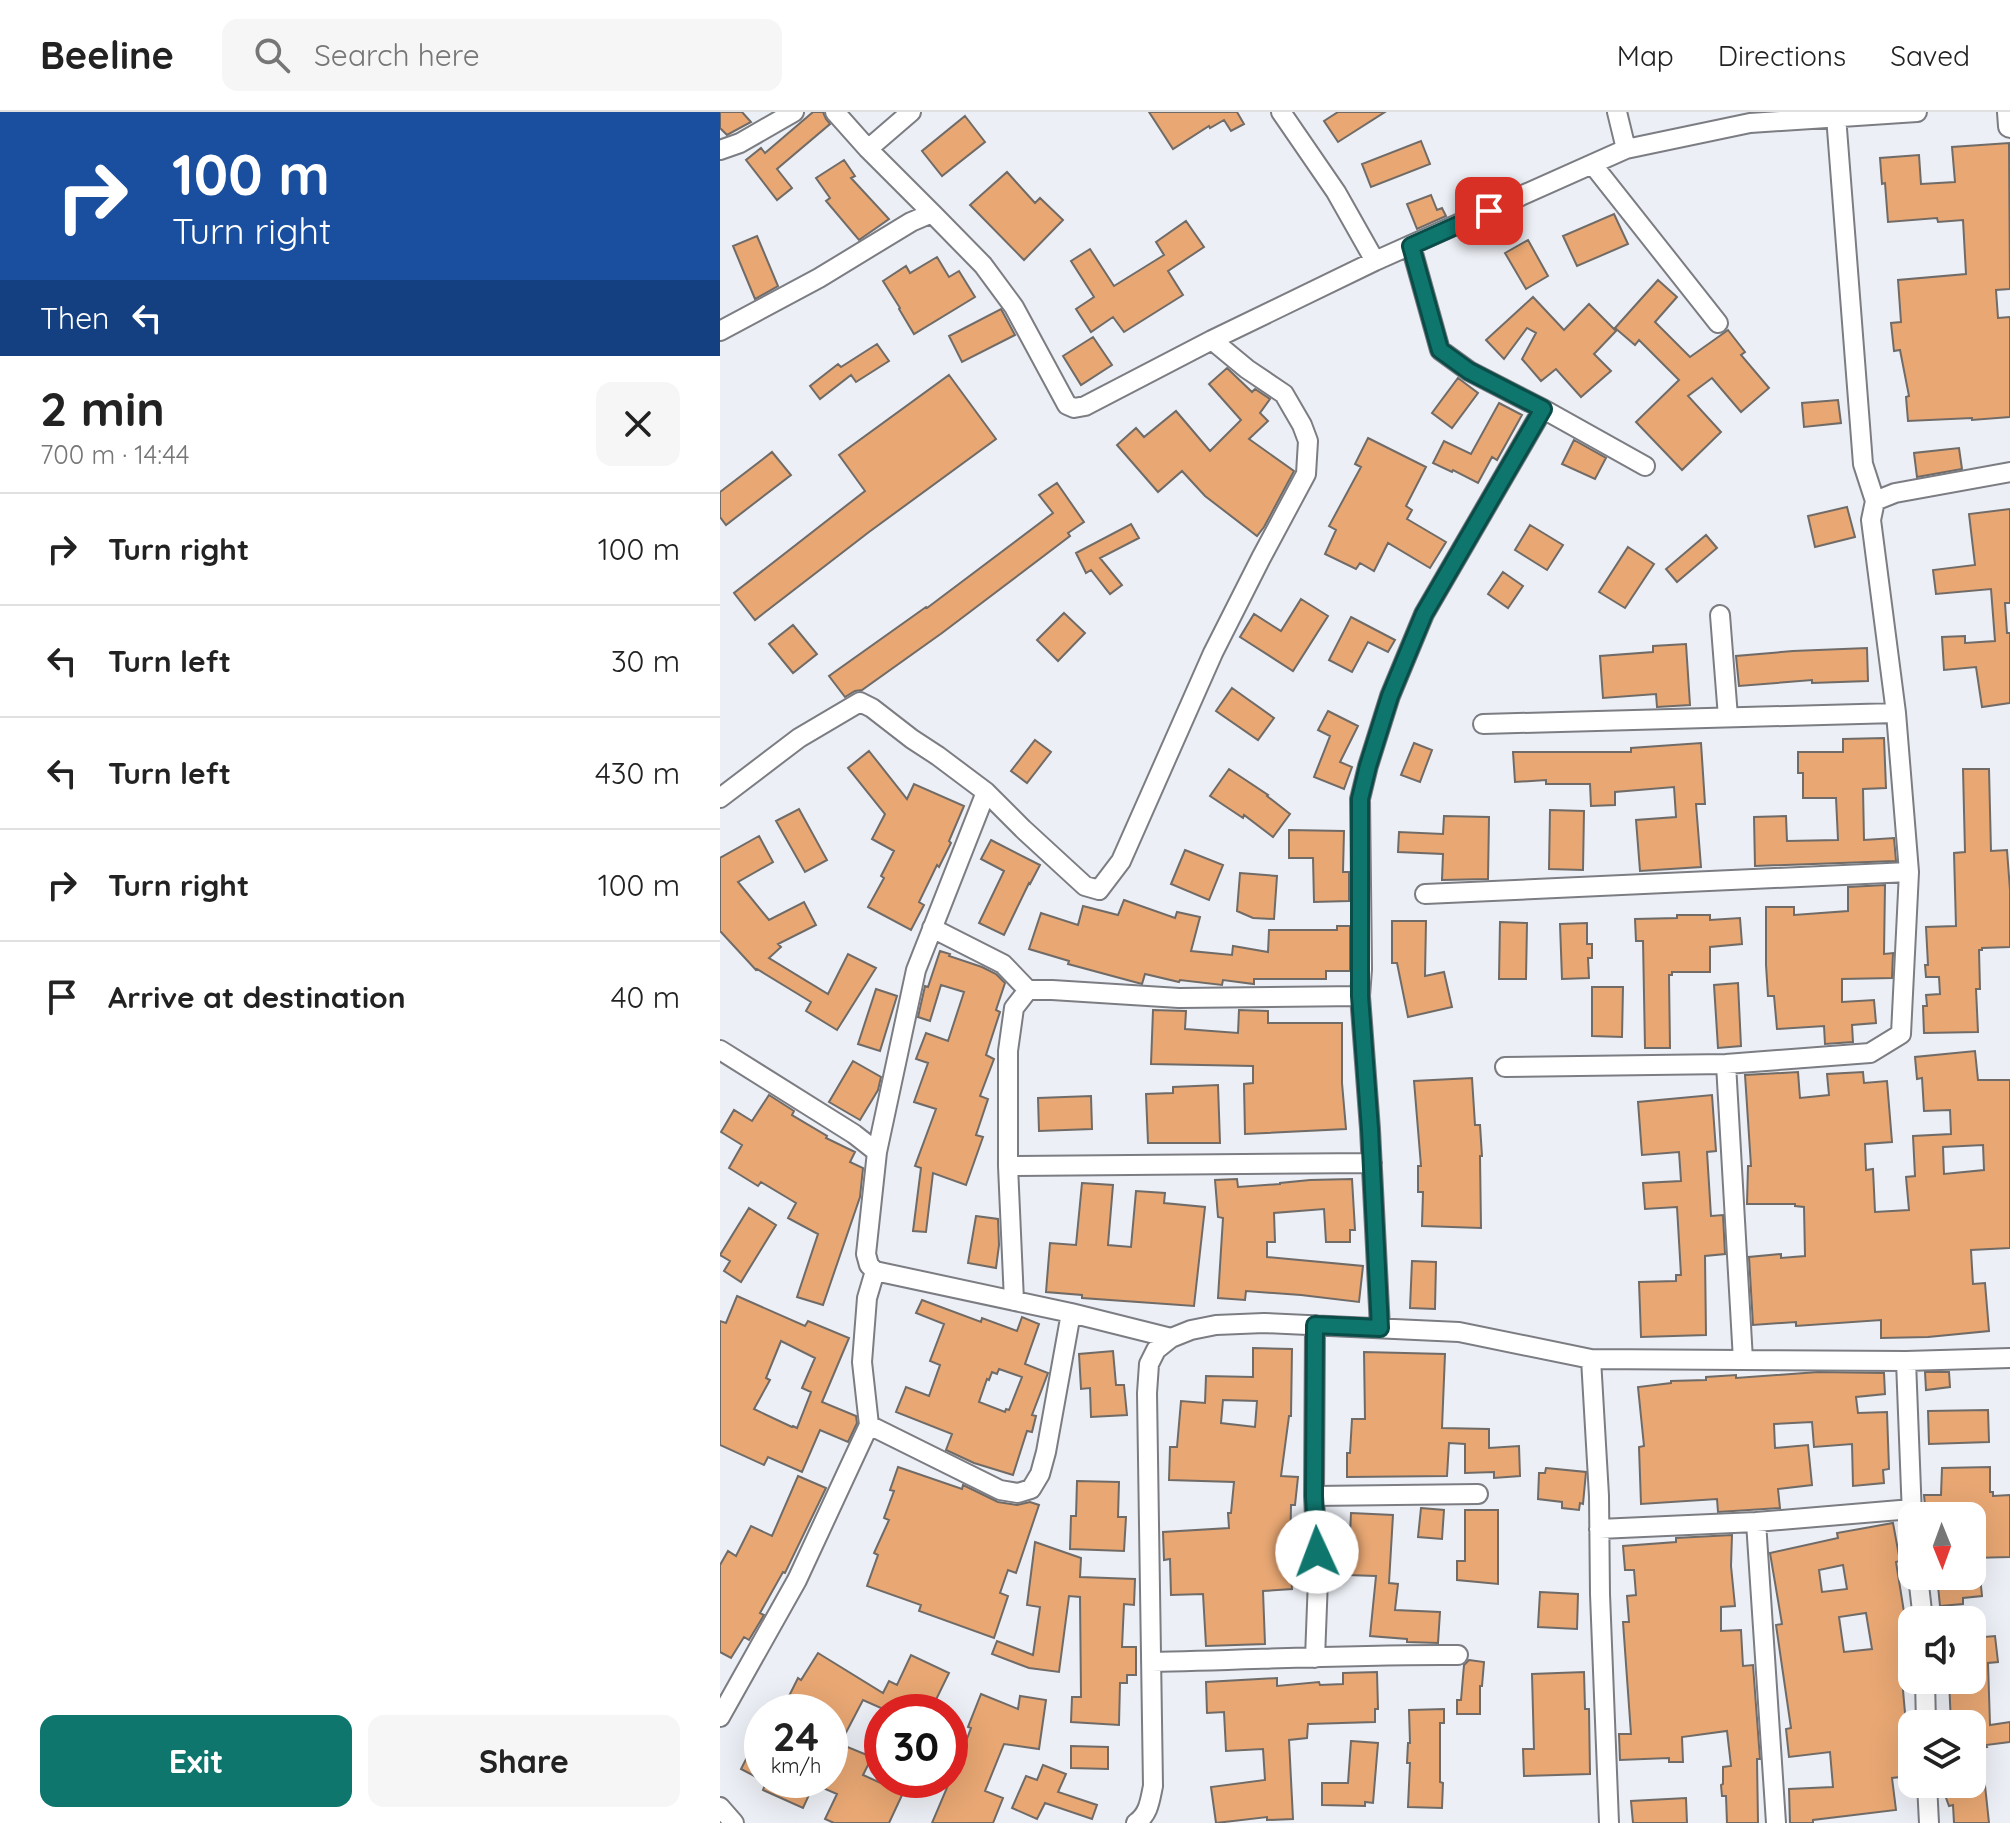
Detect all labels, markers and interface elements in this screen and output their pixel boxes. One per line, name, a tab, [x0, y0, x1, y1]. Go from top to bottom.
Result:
search box	[222, 19, 782, 91]
text: Beeline	[40, 31, 174, 79]
icon: search	[250, 33, 294, 77]
text: Search here	[314, 36, 480, 74]
text: Map	[1617, 38, 1674, 73]
text: Directions	[1718, 38, 1846, 73]
text: Saved	[1890, 38, 1970, 73]
text: 100 m	[172, 139, 330, 209]
icon: right	[40, 144, 144, 248]
pin	[1455, 177, 1523, 245]
icon: arrive	[1467, 189, 1511, 233]
text: Turn right	[172, 208, 331, 253]
icon: left	[125, 296, 169, 340]
text: Then	[40, 299, 109, 337]
text: 2 min	[40, 378, 165, 438]
button: close	[596, 382, 680, 466]
text: 700 m · 14:44	[40, 438, 190, 471]
icon: right	[40, 527, 84, 571]
text: Turn right	[108, 530, 249, 568]
text: 100 m	[598, 530, 680, 568]
icon: left	[40, 639, 84, 683]
text: Turn left	[108, 642, 231, 680]
text: 30 m	[611, 642, 680, 680]
icon: left	[40, 751, 84, 795]
text: Turn left	[108, 754, 231, 792]
text: 430 m	[595, 754, 680, 792]
icon: right	[40, 863, 84, 907]
text: Turn right	[108, 866, 249, 904]
text: 100 m	[598, 866, 680, 904]
icon: arrive	[40, 975, 84, 1019]
text: Arrive at destination	[108, 978, 406, 1016]
text: 40 m	[611, 978, 680, 1016]
north arrow	[1898, 1502, 1986, 1590]
map controls	[1898, 1502, 1986, 1798]
position arrow	[1275, 1510, 1359, 1594]
button: sound	[1898, 1606, 1986, 1694]
speed limit sign: 30	[864, 1694, 968, 1798]
button: layers	[1898, 1710, 1986, 1798]
text: 24	[773, 1711, 819, 1761]
button: Exit	[40, 1715, 352, 1807]
button: Share	[368, 1715, 680, 1807]
text: km/h	[771, 1753, 821, 1778]

